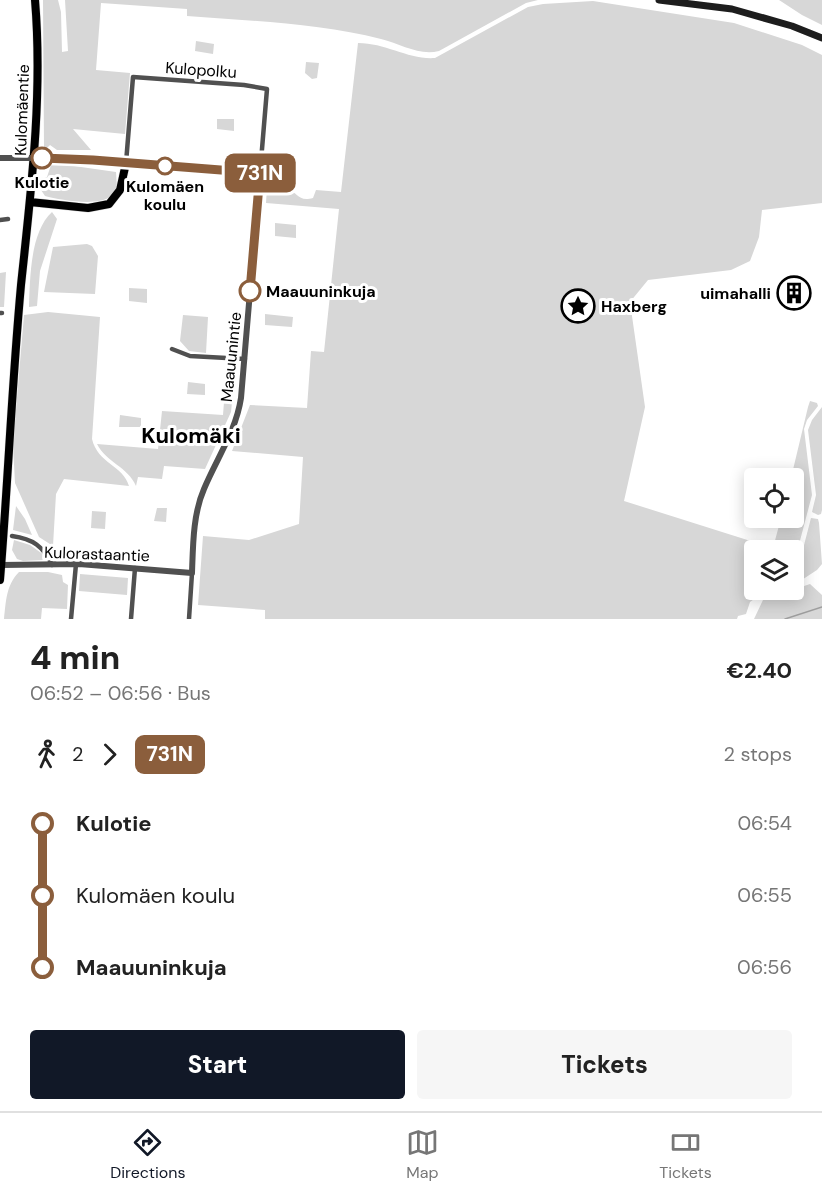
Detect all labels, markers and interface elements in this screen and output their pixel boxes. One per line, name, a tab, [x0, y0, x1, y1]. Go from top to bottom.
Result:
street label: Kulopolku	[165, 57, 237, 83]
street label: Kulomäentie	[10, 64, 34, 156]
marker: Kulotie	[31, 147, 53, 169]
line badge: 731N	[218, 154, 302, 192]
marker: Kulomäen koulu	[156, 157, 174, 175]
text: 731N	[237, 159, 283, 187]
place label: Kulotie	[15, 172, 69, 193]
place label: Kulomäen koulu	[126, 176, 204, 215]
building icon: uimahalli	[776, 275, 812, 311]
marker: Maauuninkuja	[239, 280, 261, 302]
place label: Maauuninkuja	[266, 281, 376, 302]
place label: uimahalli	[700, 283, 771, 304]
place icon: Haxberg	[560, 288, 596, 324]
place label: Haxberg	[601, 296, 667, 317]
street label: Maauunintie	[216, 311, 246, 403]
district label: Kulomäki	[141, 421, 241, 450]
map controls	[744, 468, 804, 600]
button: locate	[744, 468, 804, 528]
button: layers	[744, 540, 804, 600]
street label: Kulorastaantie	[44, 542, 150, 566]
text: 4 min	[30, 636, 120, 679]
text: €2.40	[727, 656, 792, 685]
text: 06:52 – 06:56 · Bus	[30, 680, 211, 706]
icon: walk	[30, 738, 63, 771]
icon: forward	[93, 738, 126, 771]
text: 731N	[147, 740, 193, 768]
text: 2	[72, 741, 84, 767]
text: 2 stops	[724, 741, 792, 767]
text: Kulotie	[76, 809, 151, 838]
text: 06:54	[737, 810, 792, 836]
text: Kulomäen koulu	[76, 881, 235, 910]
text: 06:55	[737, 882, 792, 908]
text: Maauuninkuja	[76, 953, 227, 982]
text: 06:56	[737, 954, 792, 980]
button: Start	[30, 1030, 405, 1099]
button: Tickets	[417, 1030, 792, 1099]
tab: Directions	[110, 1126, 185, 1183]
tab: Map	[406, 1126, 439, 1183]
tab: Tickets	[659, 1126, 712, 1183]

